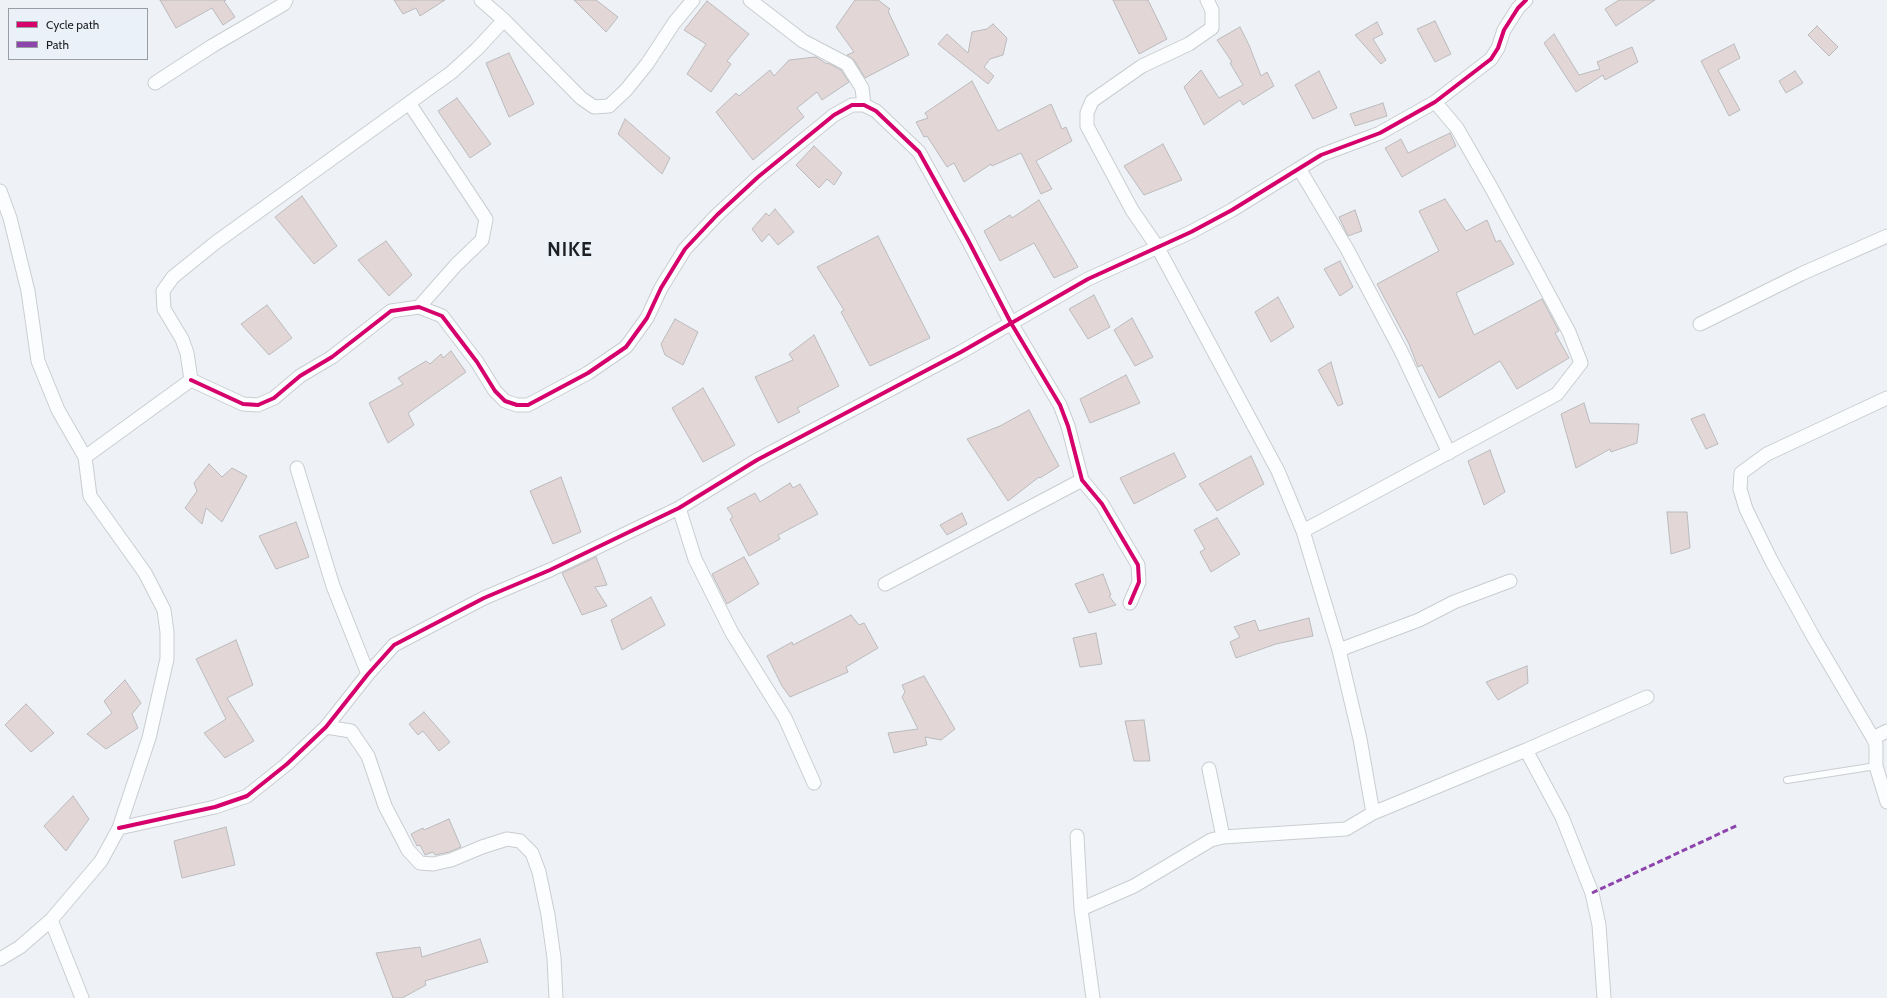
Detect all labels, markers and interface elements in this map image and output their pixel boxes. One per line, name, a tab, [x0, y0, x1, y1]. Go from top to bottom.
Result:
legend	[8, 8, 148, 60]
text: Cycle path	[46, 17, 99, 32]
text: Path	[46, 37, 69, 52]
district label: NIKE	[547, 239, 593, 261]

